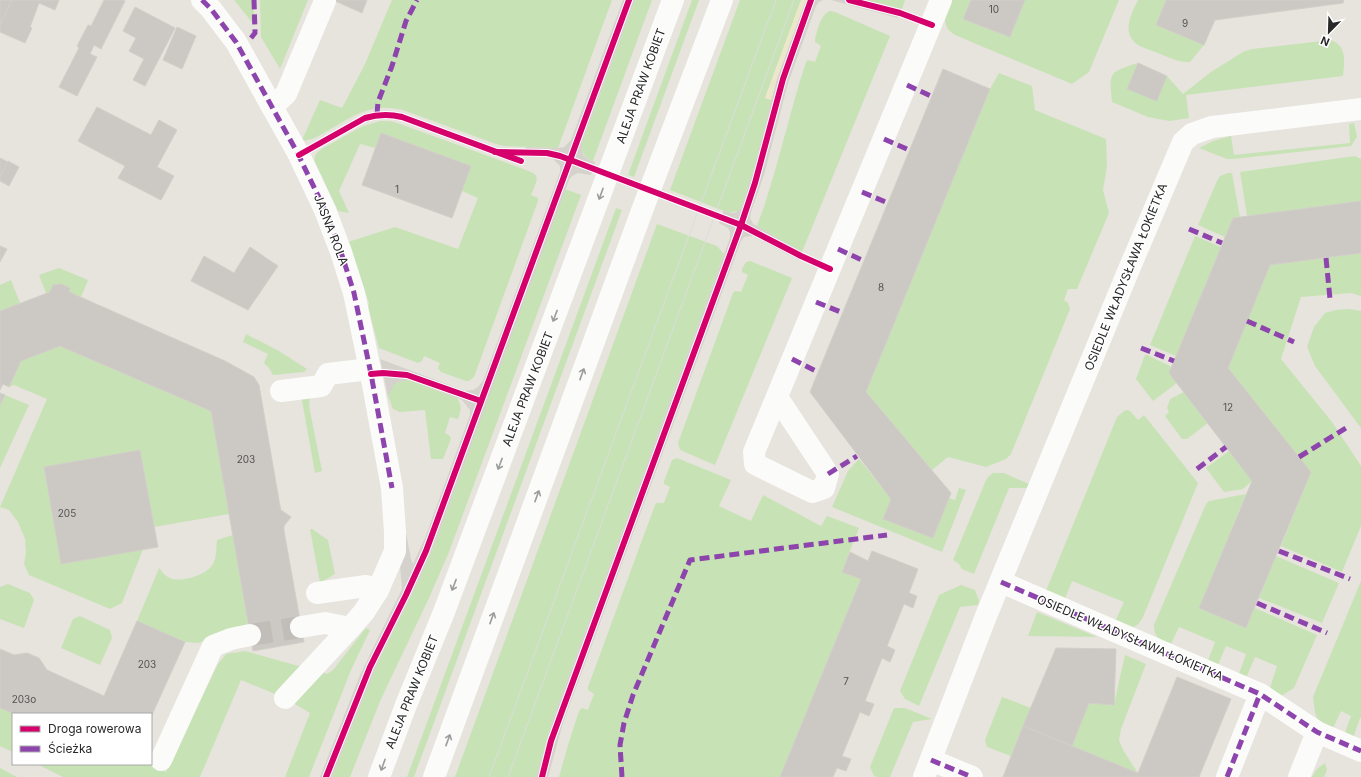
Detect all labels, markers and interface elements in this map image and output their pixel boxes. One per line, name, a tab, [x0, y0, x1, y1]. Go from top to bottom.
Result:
house number: 10	[989, 3, 999, 15]
north arrow	[1309, 12, 1349, 52]
house number: 9	[1182, 17, 1188, 29]
street label: ALEJA PRAW KOBIET	[613, 26, 668, 146]
text: N	[1318, 33, 1332, 49]
street label: OSIEDLE WŁADYSŁAWA ŁOKIETKA	[1081, 181, 1170, 373]
house number: 1	[395, 183, 399, 195]
one-way arrow	[597, 188, 604, 201]
street label: JASNA ROLA	[311, 192, 352, 268]
house number: 8	[878, 281, 884, 293]
one-way arrow	[551, 309, 559, 321]
street label: ALEJA PRAW KOBIET	[499, 329, 556, 448]
one-way arrow	[578, 369, 586, 381]
house number: 12	[1223, 401, 1233, 413]
house number: 203	[237, 453, 255, 465]
one-way arrow	[495, 457, 503, 469]
one-way arrow	[534, 490, 541, 503]
house number: 205	[58, 507, 76, 519]
one-way arrow	[450, 579, 458, 591]
street label: OSIEDLE WŁADYSŁAWA ŁOKIETKA	[1035, 591, 1226, 684]
one-way arrow	[489, 613, 497, 625]
street label: ALEJA PRAW KOBIET	[382, 632, 441, 751]
house number: 203	[138, 658, 156, 670]
house number: 7	[843, 675, 849, 687]
house number: 203o	[12, 693, 36, 705]
legend	[12, 713, 152, 765]
text: Droga rowerowa	[48, 721, 141, 736]
one-way arrow	[444, 735, 452, 747]
text: Ścieżka	[48, 741, 92, 756]
one-way arrow	[379, 759, 387, 771]

